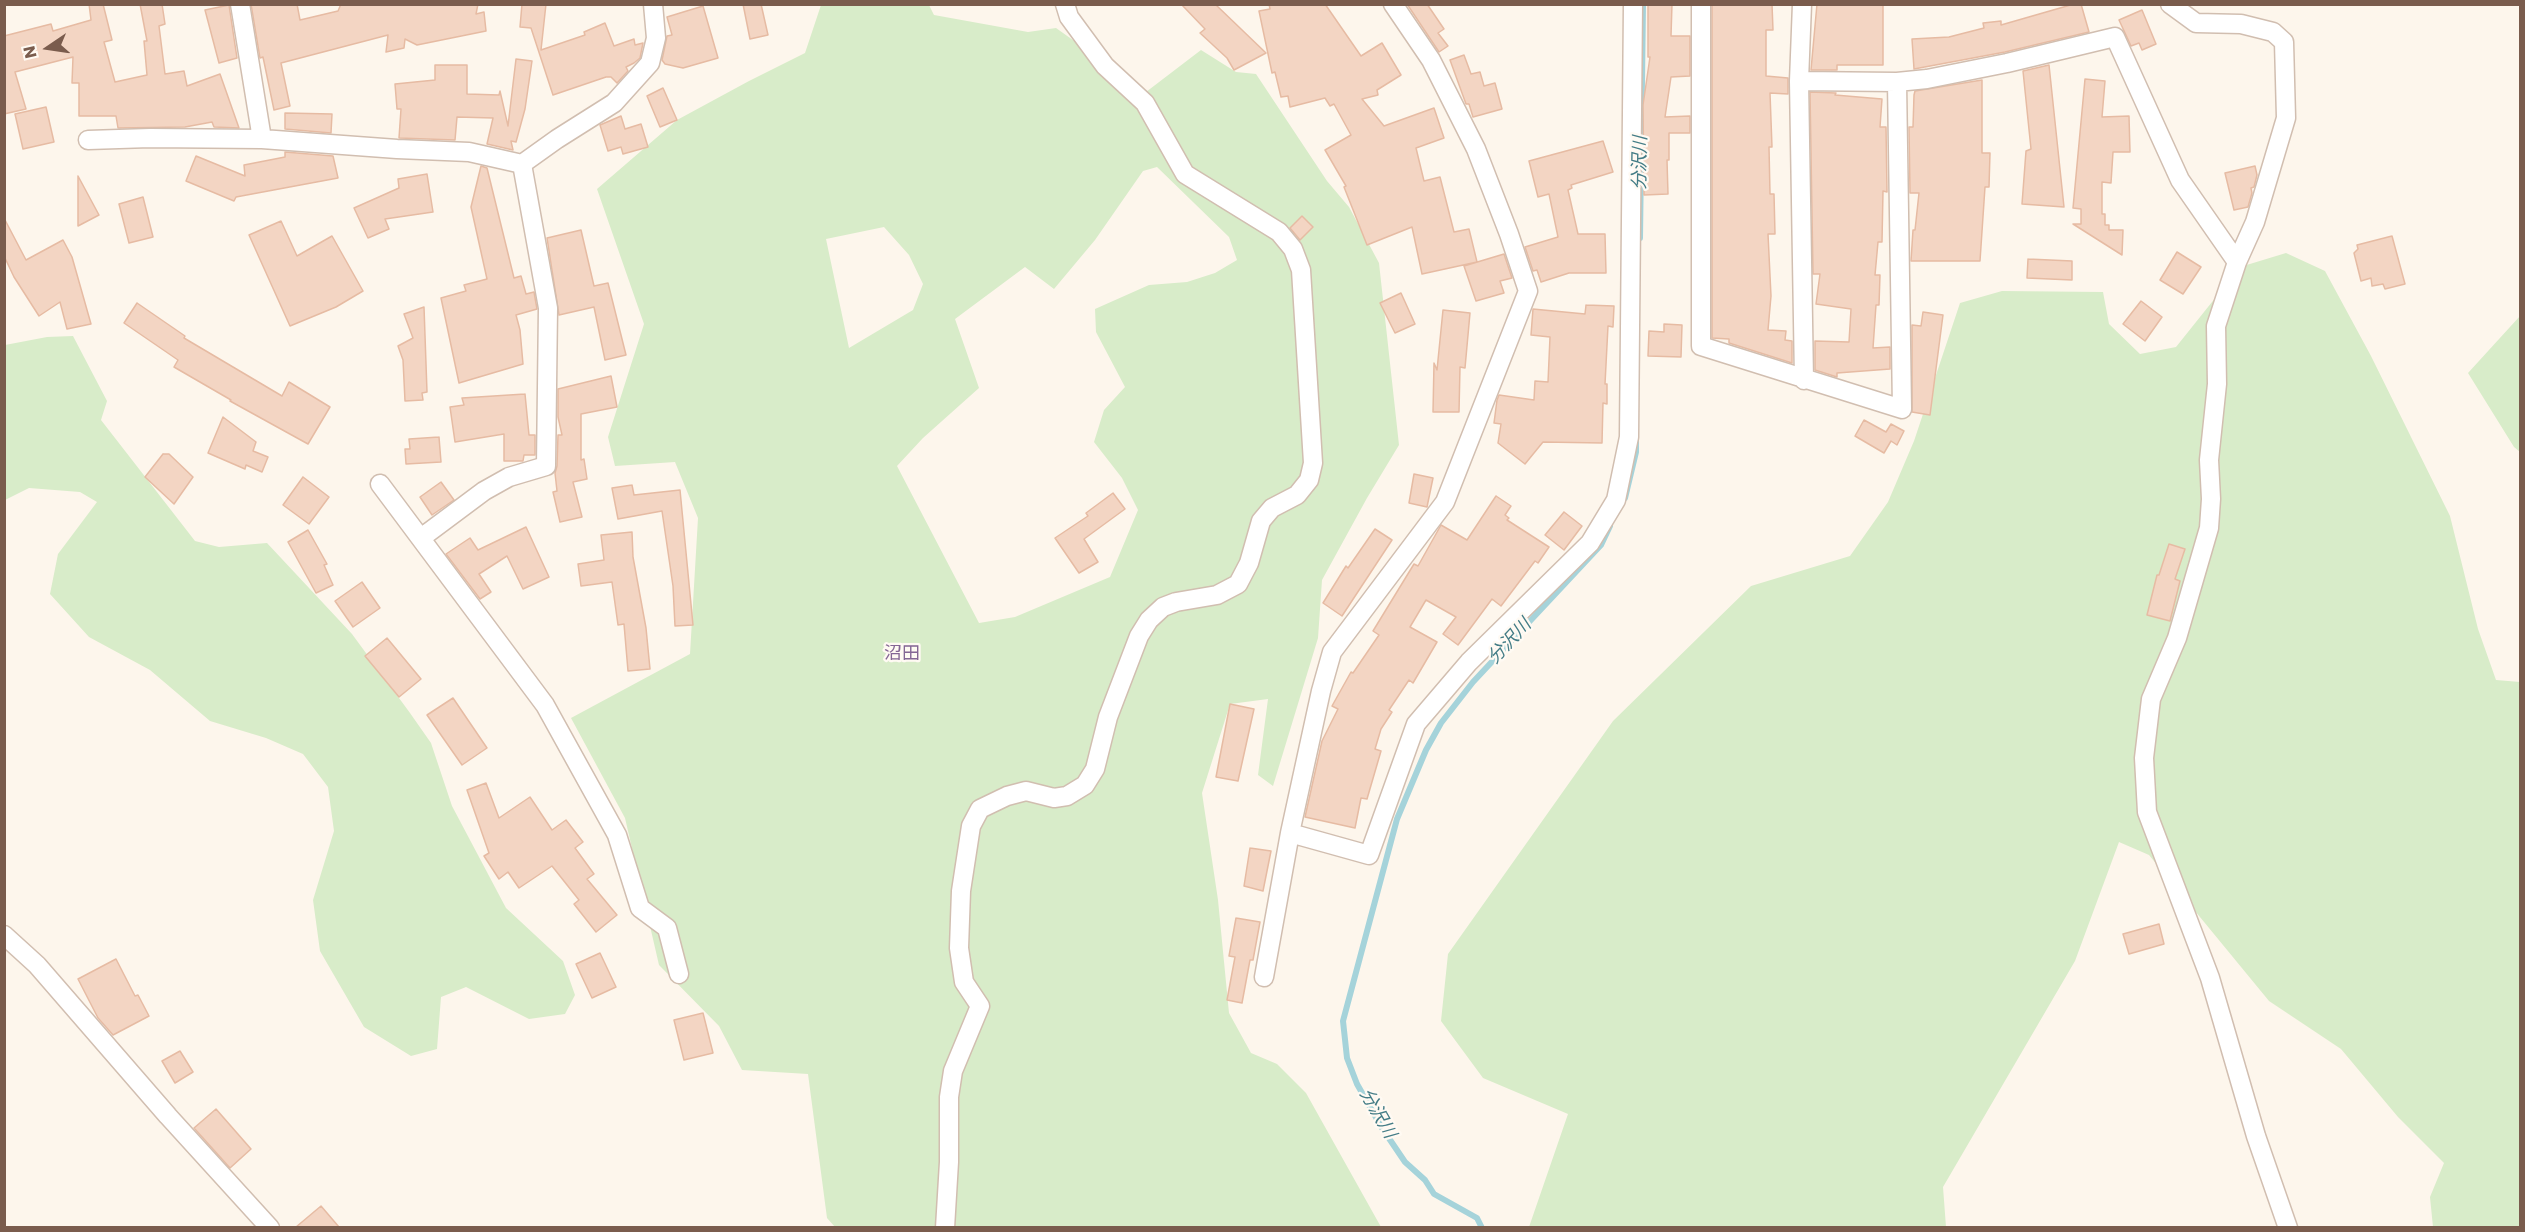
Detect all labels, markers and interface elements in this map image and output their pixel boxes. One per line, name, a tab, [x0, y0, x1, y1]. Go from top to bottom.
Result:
north arrow	[18, 18, 78, 78]
text: N	[17, 44, 43, 61]
water label: 分沢川	[1630, 136, 1652, 190]
water label: 分沢川	[1484, 615, 1536, 669]
district label: 沼田	[884, 643, 920, 665]
water label: 分沢川	[1354, 1085, 1400, 1143]

